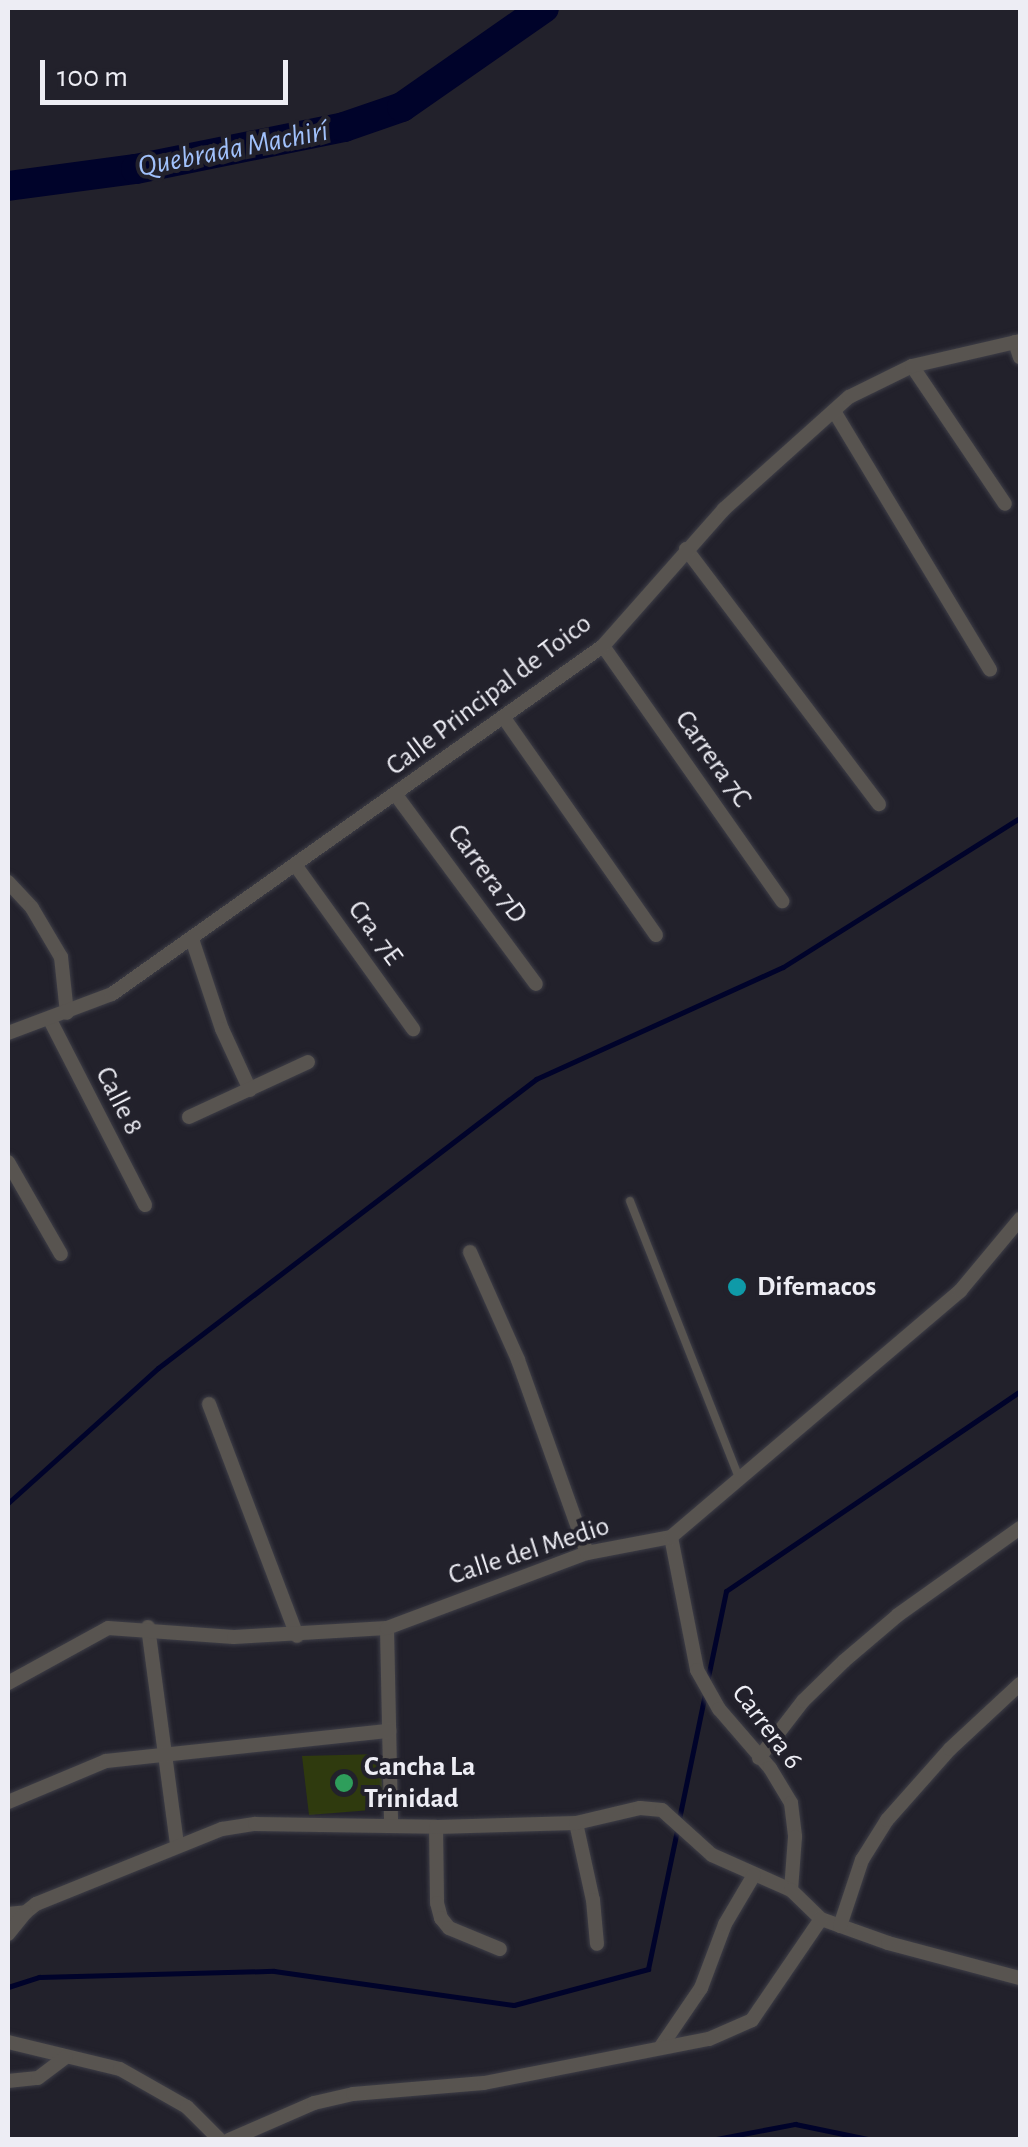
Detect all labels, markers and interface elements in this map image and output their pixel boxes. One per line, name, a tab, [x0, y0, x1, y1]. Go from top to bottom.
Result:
scale bar	[45, 40, 292, 102]
text: 100 m	[57, 62, 128, 92]
water label: Quebrada Machirí	[135, 113, 331, 185]
street label: Calle Principal de Toico	[380, 607, 598, 783]
street label: Carrera 7C	[667, 704, 759, 814]
street label: Carrera 7D	[440, 818, 534, 930]
street label: Cra. 7E	[340, 894, 410, 972]
street label: Calle 8	[88, 1061, 150, 1141]
place label: Difemacos	[757, 1270, 876, 1304]
marker: Difemacos	[726, 1276, 748, 1298]
street label: Calle del Medio	[444, 1509, 614, 1593]
street label: Carrera 6	[724, 1678, 810, 1776]
place label: Cancha La Trinidad	[364, 1750, 475, 1816]
marker: Cancha La Trinidad	[333, 1772, 355, 1794]

